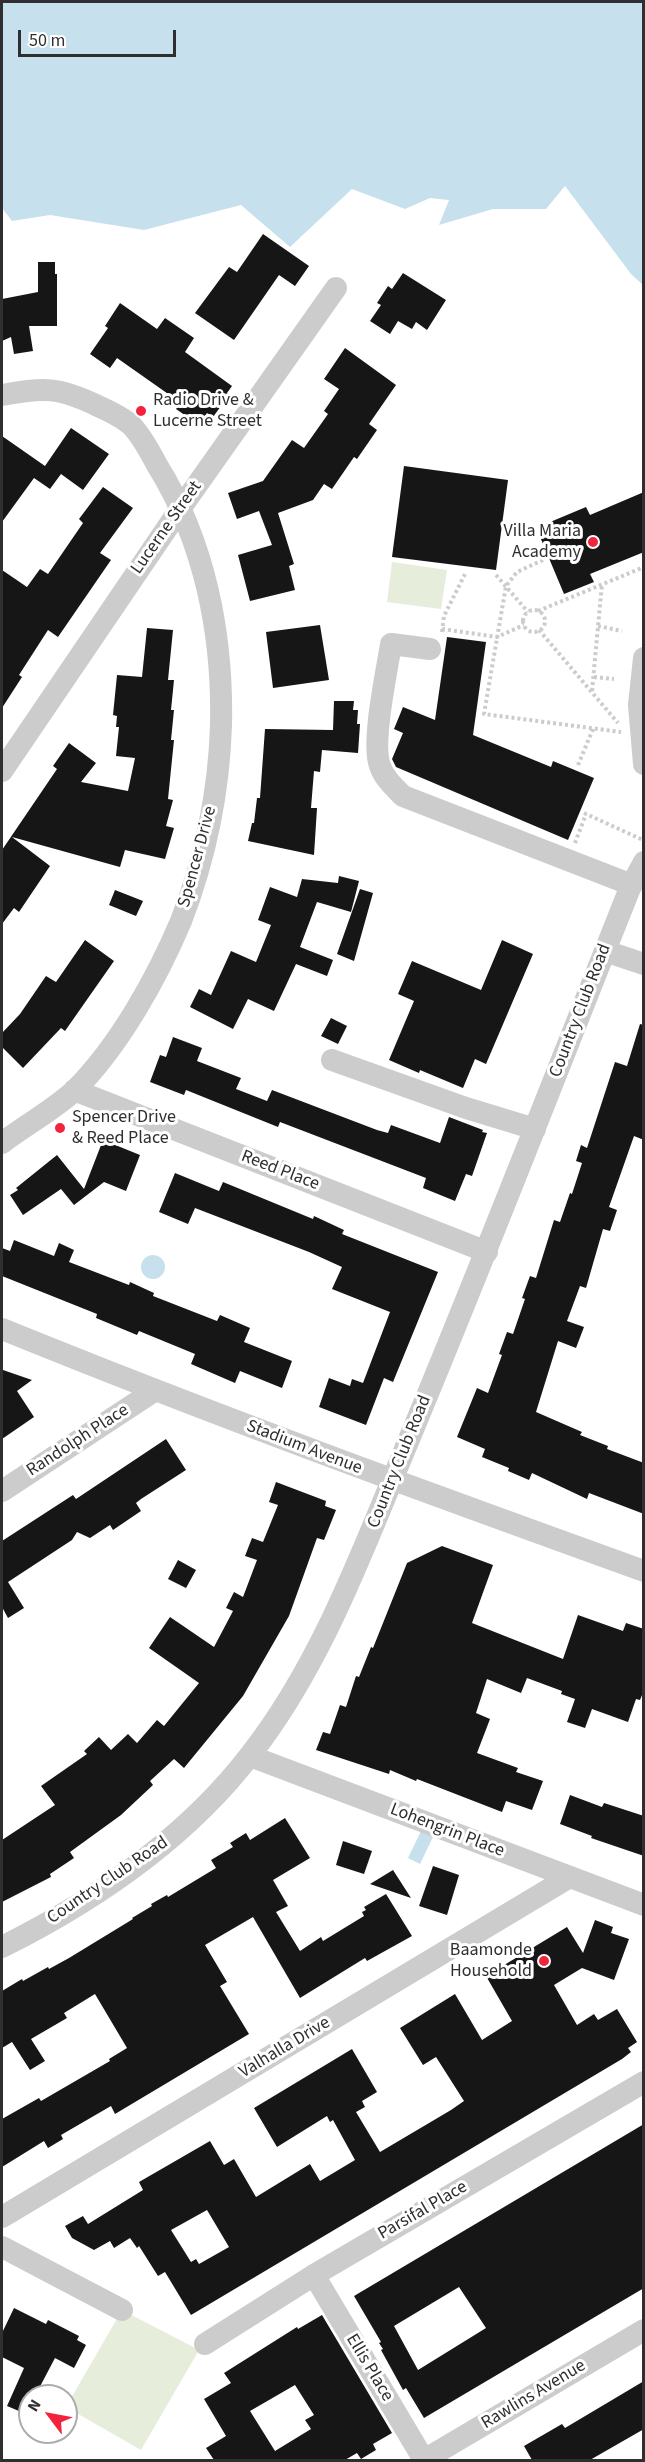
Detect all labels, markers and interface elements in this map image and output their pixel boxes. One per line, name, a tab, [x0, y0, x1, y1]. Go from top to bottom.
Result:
scale bar	[21, 18, 178, 56]
text: 50 m	[29, 28, 65, 53]
place label: Radio Drive & Lucerne Street	[153, 390, 262, 432]
marker: Radio Drive & Lucerne Street	[134, 404, 148, 418]
street label: Lucerne Street	[127, 477, 207, 579]
place label: Villa Maria Academy	[504, 521, 581, 564]
marker: Villa Maria Academy	[586, 535, 600, 549]
street label: Spencer Drive	[174, 804, 222, 910]
street label: Country Club Road	[546, 941, 616, 1081]
place label: Spencer Drive & Reed Place	[72, 1107, 176, 1150]
marker: Spencer Drive & Reed Place	[53, 1121, 67, 1135]
street label: Reed Place	[238, 1146, 322, 1196]
street label: Country Club Road	[364, 1392, 436, 1532]
street label: Randolph Place	[23, 1400, 133, 1482]
street label: Stadium Avenue	[243, 1416, 365, 1480]
street label: Lohengrin Place	[387, 1799, 507, 1863]
street label: Country Club Road	[43, 1833, 173, 1929]
place label: Baamonde Household	[450, 1940, 532, 1982]
marker: Baamonde Household	[537, 1954, 551, 1968]
street label: Valhalla Drive	[236, 2012, 334, 2084]
street label: Parsifal Place	[375, 2177, 471, 2245]
street label: Ellis Place	[340, 2330, 398, 2406]
street label: Rawlins Avenue	[478, 2355, 590, 2435]
north arrow	[18, 2384, 78, 2444]
text: N	[22, 2395, 47, 2416]

